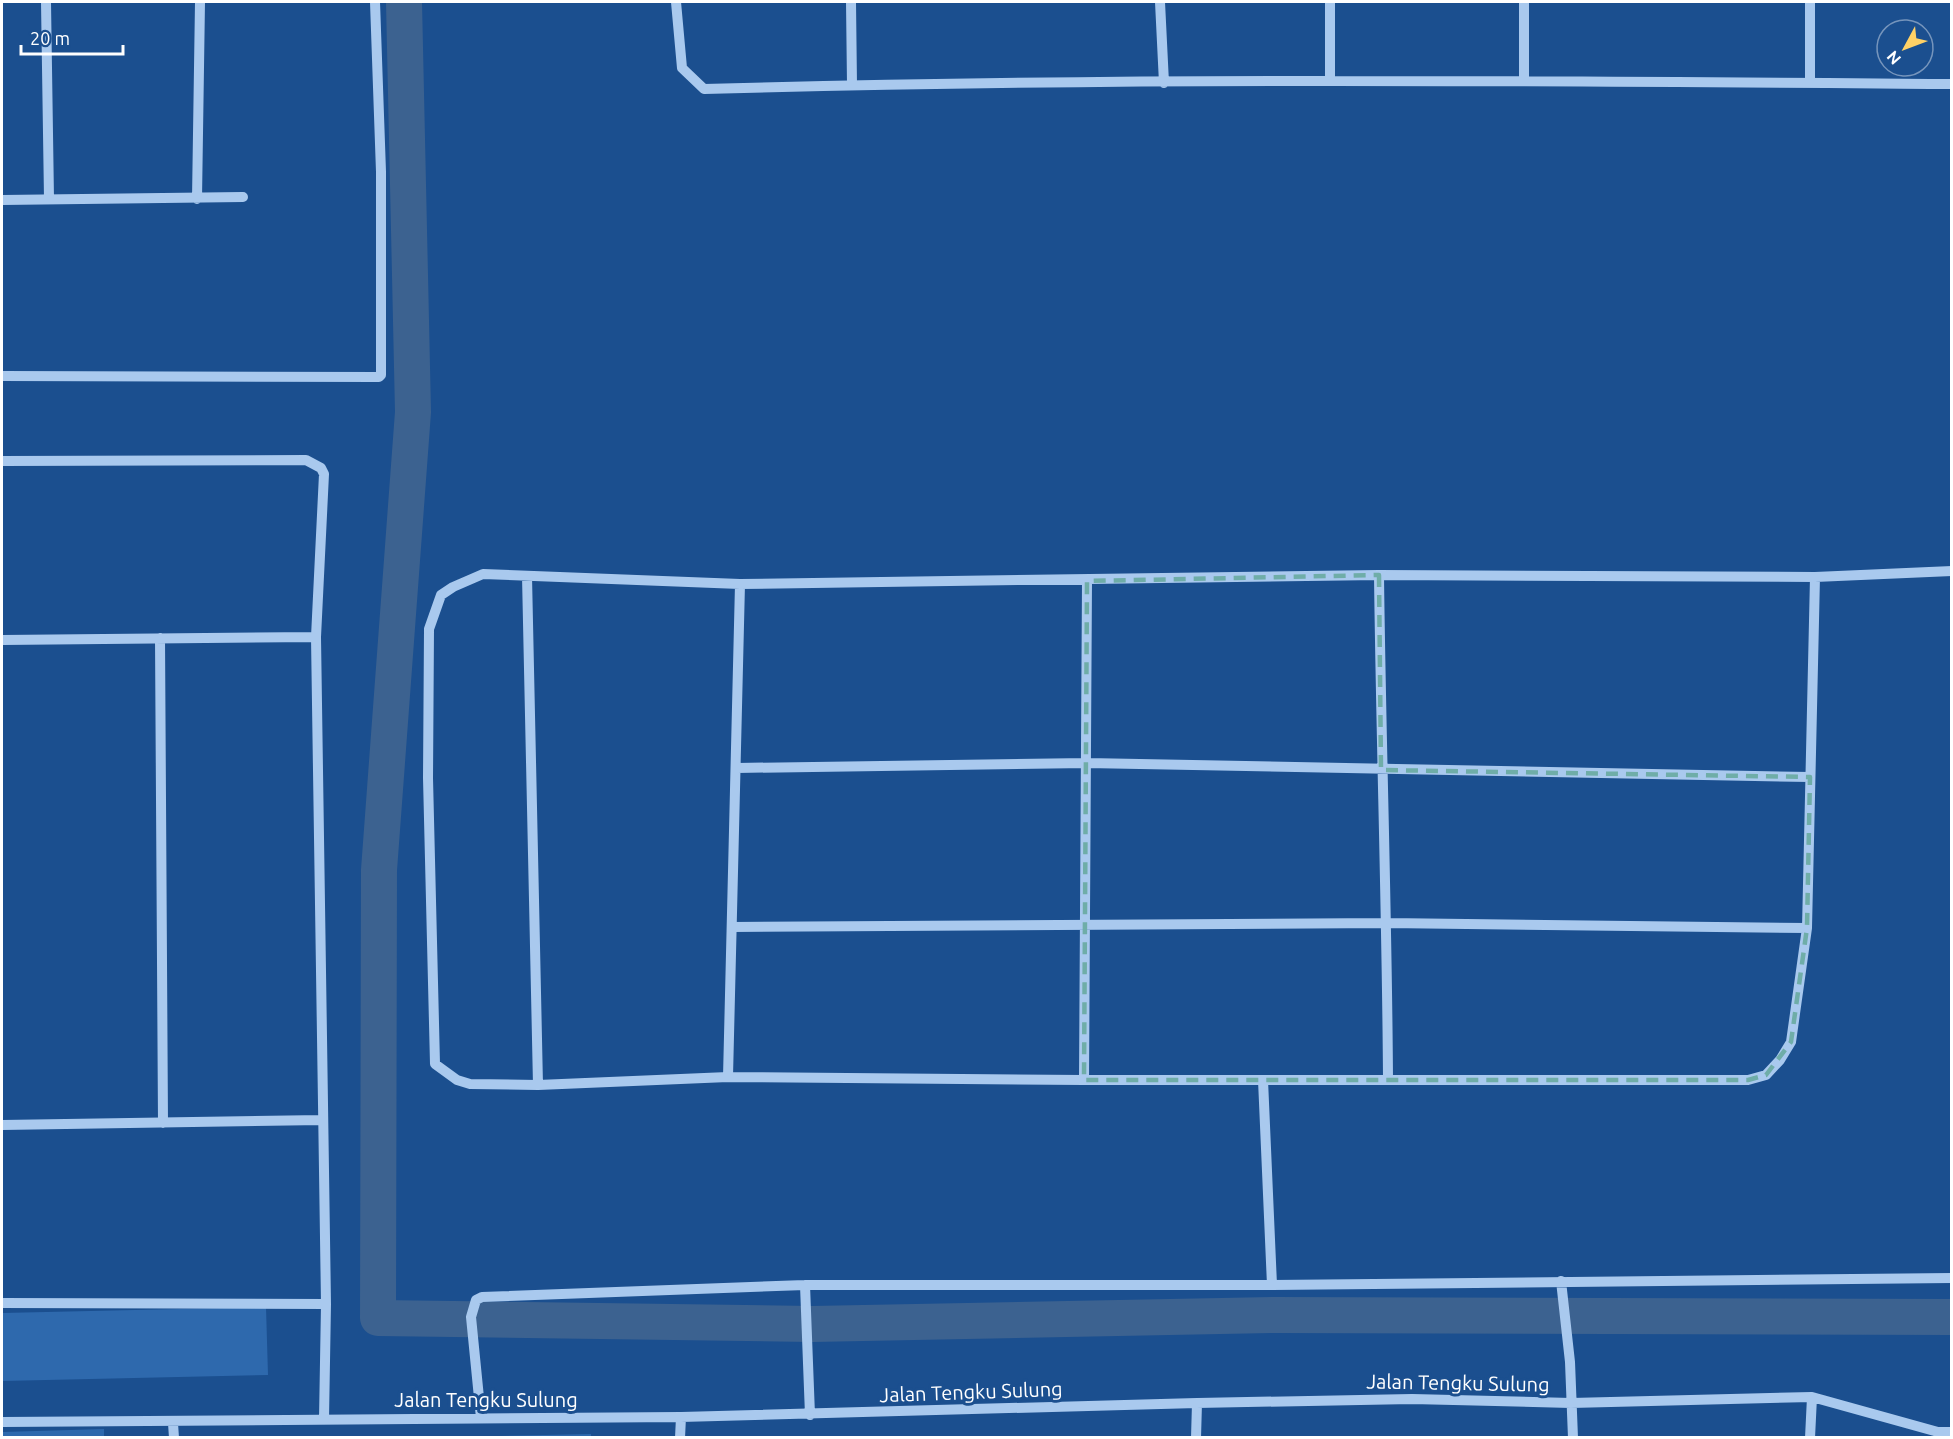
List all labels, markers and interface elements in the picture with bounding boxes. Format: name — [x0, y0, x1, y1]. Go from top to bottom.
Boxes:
scale bar — [21, 18, 123, 56]
north arrow — [1875, 18, 1935, 78]
text: 20 m — [30, 28, 70, 48]
text: N — [1883, 47, 1904, 68]
street label: Jalan Tengku Sulung — [1366, 1369, 1550, 1396]
street label: Jalan Tengku Sulung — [879, 1377, 1063, 1406]
street label: Jalan Tengku Sulung — [394, 1388, 578, 1411]

